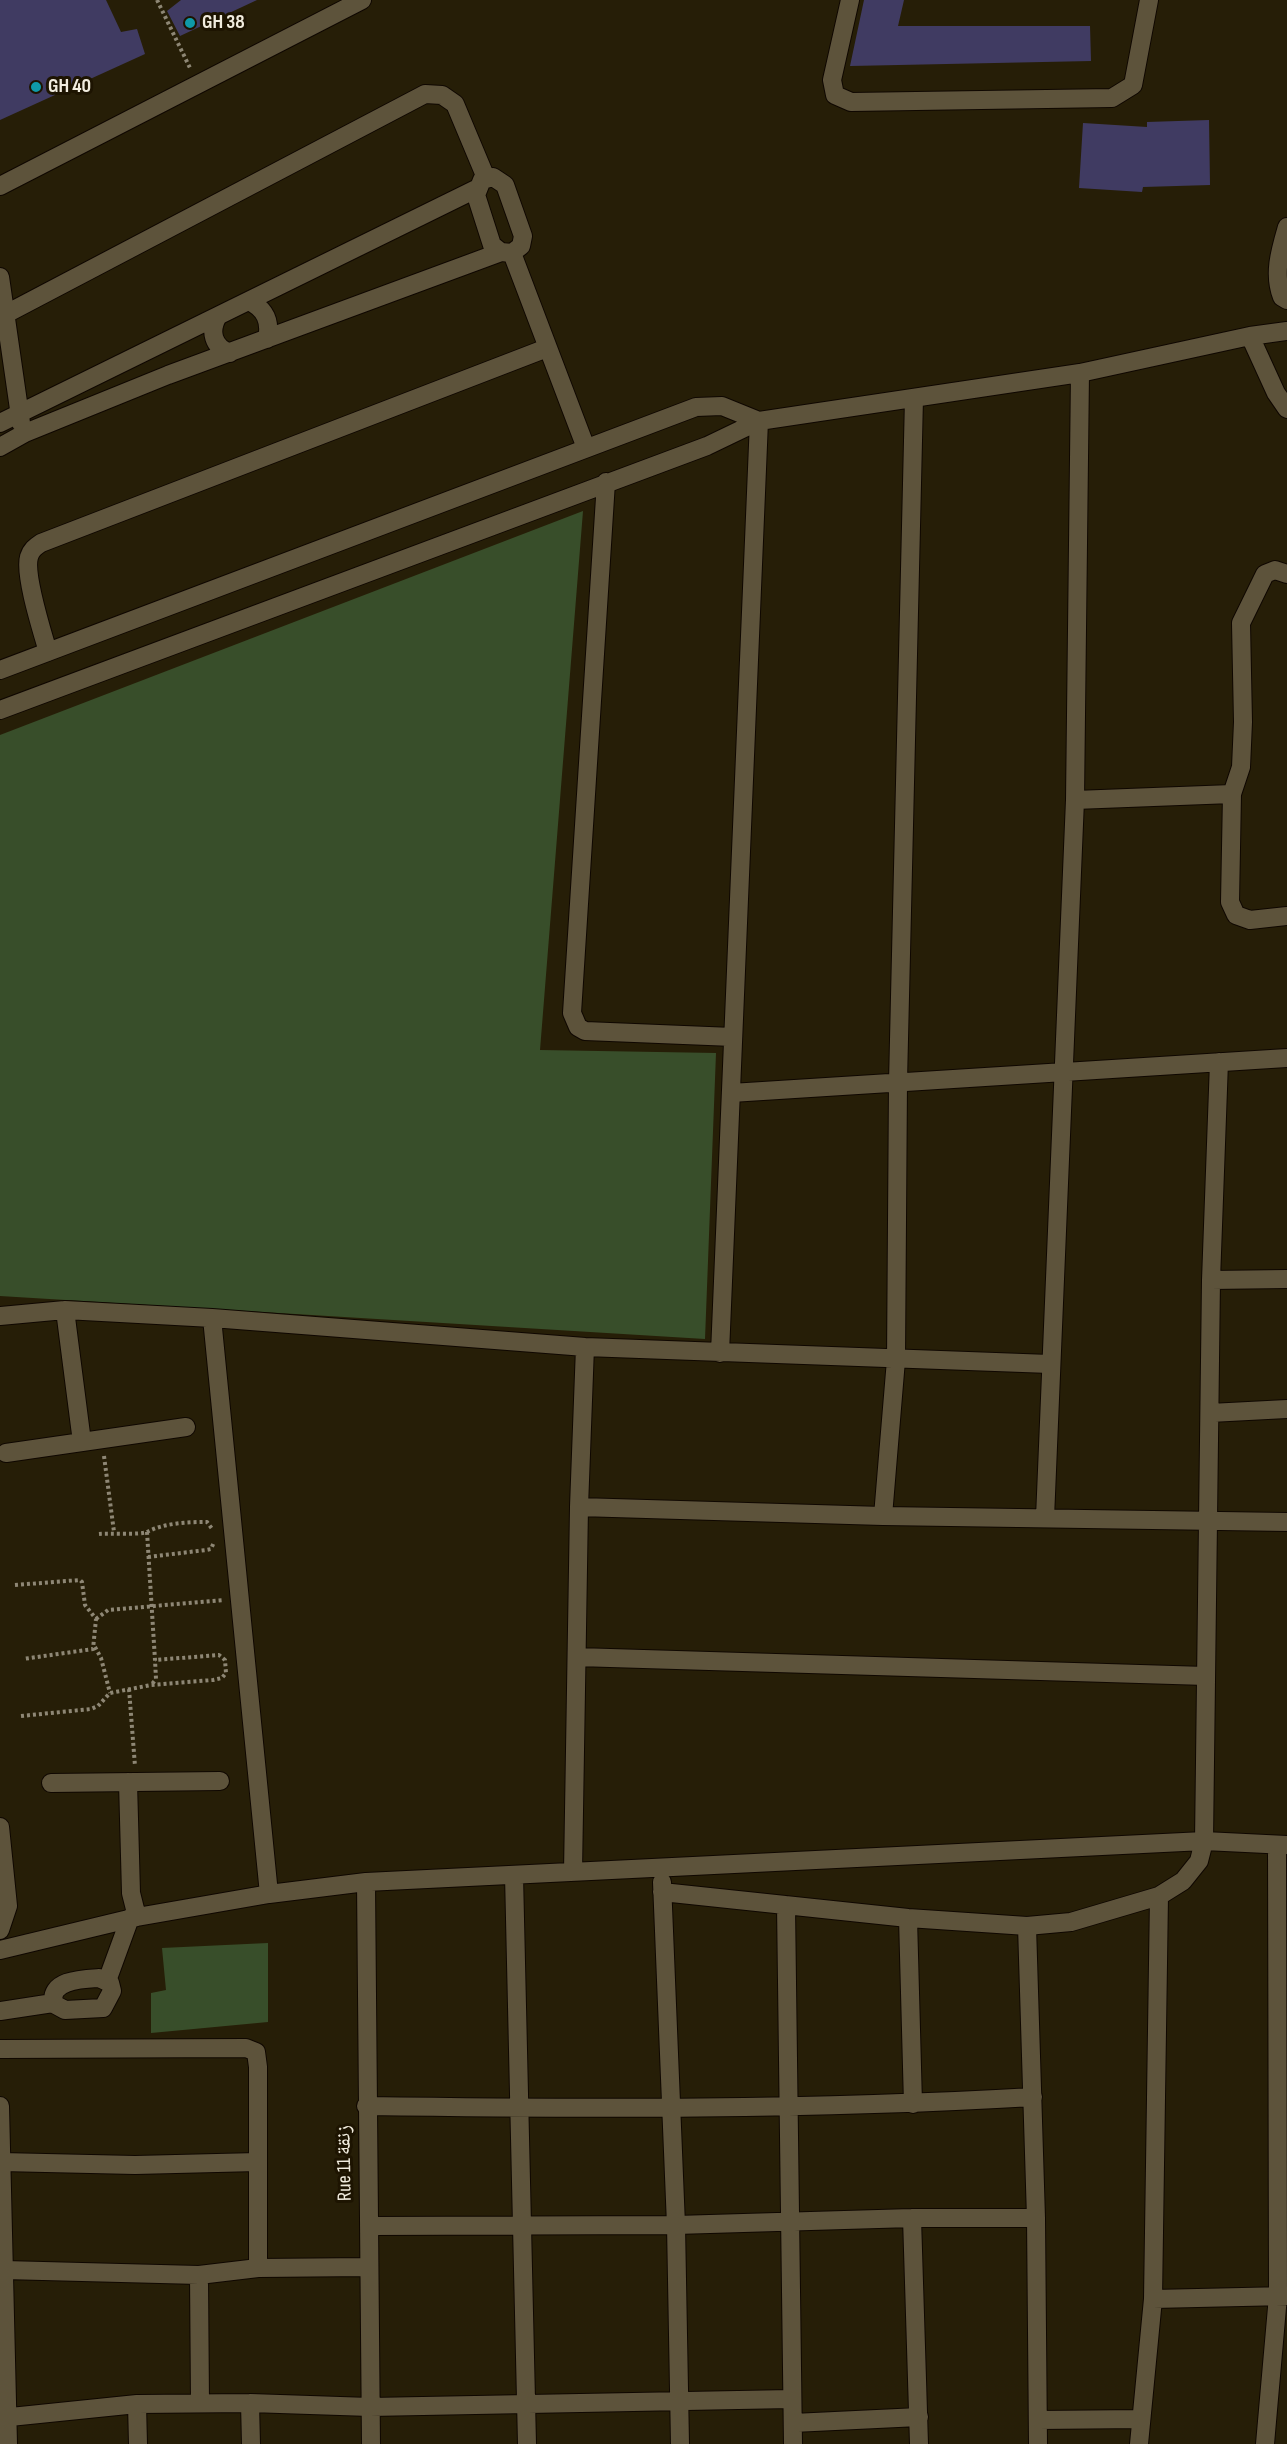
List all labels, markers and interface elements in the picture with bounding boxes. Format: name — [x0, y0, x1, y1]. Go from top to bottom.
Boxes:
place label: GH 38 — [202, 11, 245, 35]
marker: GH 38 — [183, 16, 197, 30]
place label: GH 40 — [48, 75, 91, 99]
marker: GH 40 — [29, 80, 43, 94]
street label: Rue 11 زنقة — [332, 2125, 358, 2201]

